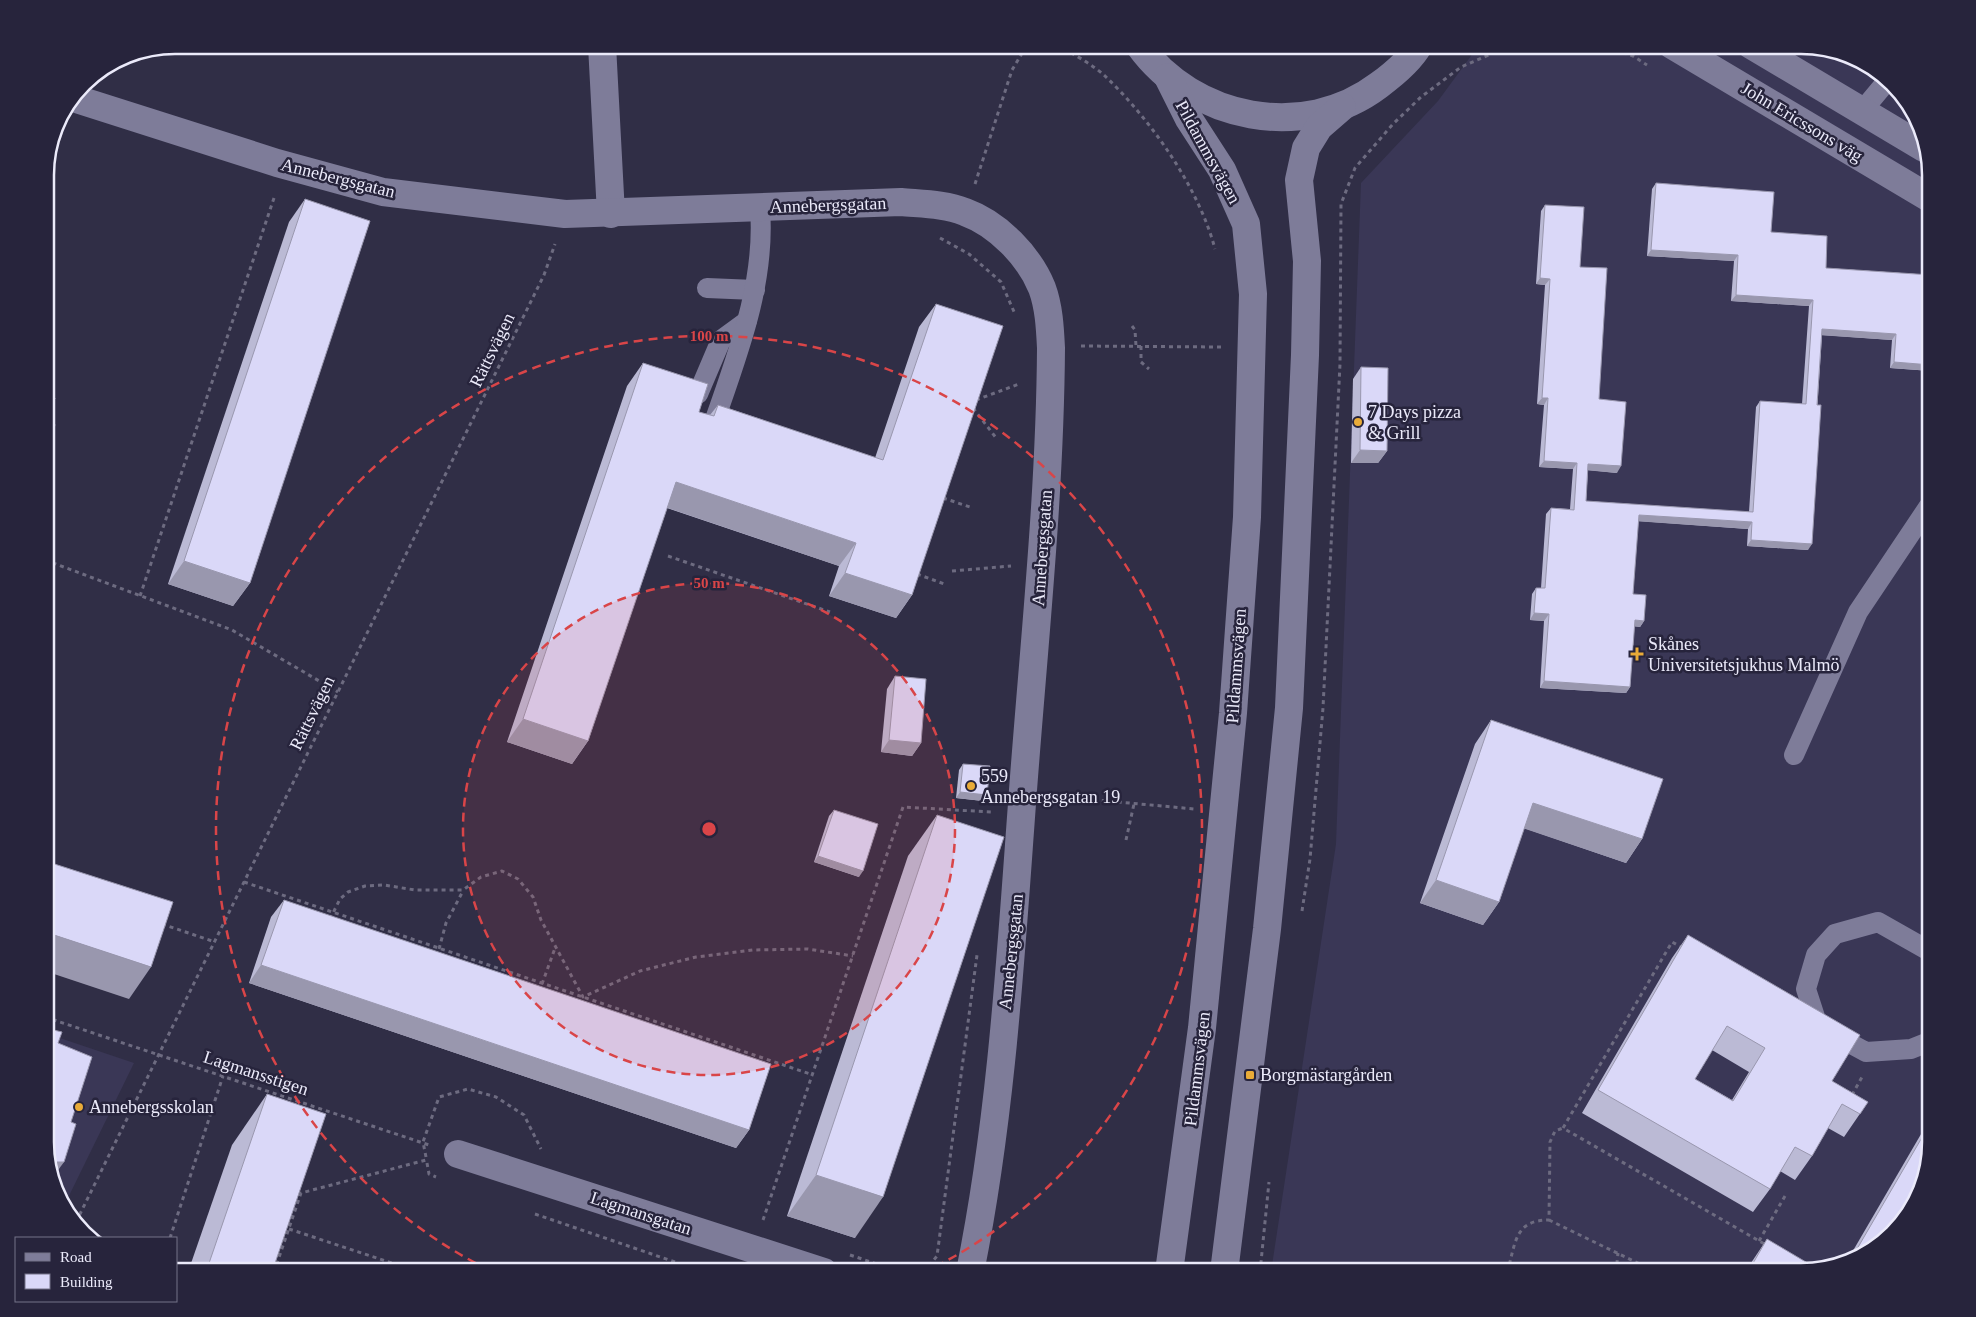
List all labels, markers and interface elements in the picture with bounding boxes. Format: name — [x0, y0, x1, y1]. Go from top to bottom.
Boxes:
street label: John Ericssons väg — [1738, 78, 1866, 166]
street label: Pildammsvägen — [1171, 97, 1245, 207]
street label: Annebergsgatan — [279, 154, 397, 202]
street label: Annebergsgatan — [769, 193, 887, 217]
street label: Rättsvägen — [465, 310, 519, 390]
text: 100 m — [690, 328, 729, 344]
place label: 7 Days pizza & Grill — [1368, 402, 1461, 443]
marker: 7 Days pizza & Grill — [1352, 416, 1364, 428]
street label: Annebergsgatan — [1028, 489, 1056, 607]
text: 50 m — [693, 575, 725, 591]
street label: Pildammsvägen — [1222, 608, 1250, 724]
place label: Skånes Universitetsjukhus Malmö — [1648, 634, 1840, 675]
marker: Skånes Universitetsjukhus Malmö — [1630, 647, 1644, 661]
street label: Rättsvägen — [285, 673, 339, 753]
place label: 559 Annebergsgatan 19 — [981, 766, 1120, 807]
marker: 559 Annebergsgatan 19 — [965, 780, 977, 792]
centre of rings — [700, 820, 718, 838]
street label: Annebergsgatan — [995, 893, 1027, 1011]
street label: Pildammsvägen — [1180, 1011, 1214, 1127]
street label: Lagmansstigen — [201, 1047, 311, 1099]
place label: Borgmästargården — [1260, 1065, 1392, 1085]
marker: Borgmästargården — [1244, 1069, 1256, 1081]
place label: Annebergsskolan — [89, 1097, 214, 1117]
marker: Annebergsskolan — [73, 1101, 85, 1113]
street label: Lagmansgatan — [588, 1187, 694, 1239]
legend — [15, 1237, 178, 1302]
text: Road — [60, 1249, 92, 1265]
text: Building — [60, 1274, 113, 1290]

